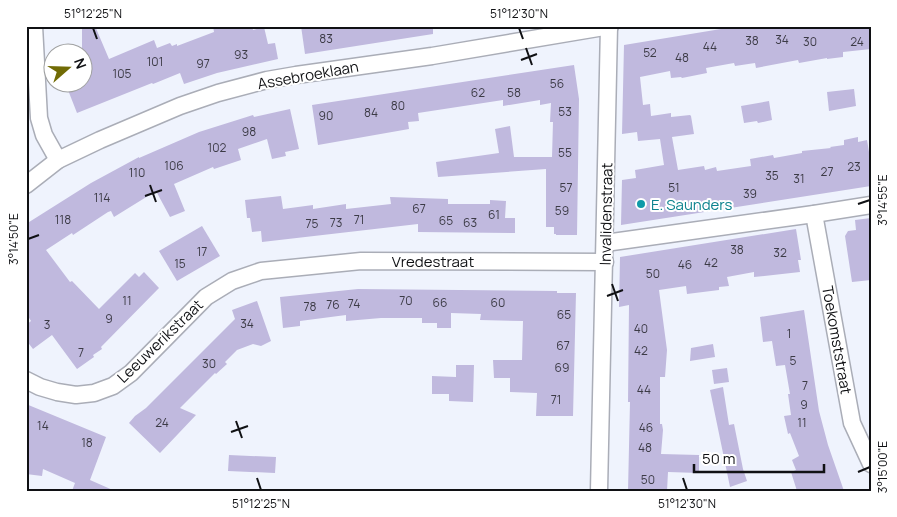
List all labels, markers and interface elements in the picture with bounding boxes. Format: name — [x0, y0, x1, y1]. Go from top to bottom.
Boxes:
text: 51°12'25"N — [64, 5, 122, 22]
text: 51°12'30"N — [490, 5, 548, 22]
house number: 83 — [319, 30, 333, 47]
house number: 34 — [775, 31, 789, 48]
house number: 38 — [745, 32, 759, 49]
house number: 30 — [803, 33, 817, 50]
house number: 24 — [850, 33, 864, 50]
house number: 44 — [703, 38, 717, 55]
north arrow — [42, 42, 92, 92]
house number: 52 — [643, 44, 657, 61]
house number: 93 — [234, 46, 248, 63]
house number: 48 — [675, 49, 689, 66]
house number: 101 — [147, 53, 163, 70]
text: N — [70, 55, 91, 71]
house number: 97 — [196, 55, 210, 72]
street label: Assebroeklaan — [256, 56, 360, 94]
house number: 105 — [113, 65, 132, 82]
house number: 56 — [550, 75, 564, 92]
house number: 62 — [471, 84, 485, 101]
house number: 58 — [507, 84, 521, 101]
house number: 80 — [391, 97, 405, 114]
house number: 53 — [558, 103, 572, 120]
house number: 84 — [364, 104, 378, 121]
house number: 90 — [319, 107, 333, 124]
house number: 98 — [242, 123, 256, 140]
house number: 102 — [208, 139, 227, 156]
house number: 55 — [558, 144, 572, 161]
house number: 106 — [164, 157, 184, 174]
house number: 23 — [847, 158, 861, 175]
street label: Invalidenstraat — [595, 162, 617, 266]
house number: 27 — [821, 163, 833, 180]
house number: 110 — [129, 164, 145, 181]
house number: 35 — [765, 167, 779, 184]
house number: 31 — [793, 170, 805, 187]
text: 3°14'55"E — [874, 174, 891, 226]
house number: 57 — [560, 179, 572, 196]
house number: 51 — [668, 179, 680, 196]
house number: 39 — [743, 185, 757, 202]
house number: 114 — [94, 189, 110, 206]
place label: E. Saunders — [651, 194, 732, 215]
marker: E. Saunders — [635, 198, 647, 210]
house number: 67 — [412, 200, 426, 217]
house number: 59 — [555, 202, 569, 219]
house number: 61 — [488, 206, 500, 223]
house number: 118 — [55, 211, 71, 228]
house number: 71 — [354, 211, 364, 228]
house number: 65 — [439, 212, 453, 229]
text: 3°14'50"E — [5, 213, 22, 265]
house number: 73 — [330, 214, 342, 231]
house number: 63 — [463, 214, 477, 231]
house number: 75 — [306, 215, 319, 232]
house number: 38 — [730, 241, 744, 258]
house number: 17 — [197, 243, 207, 260]
house number: 32 — [773, 244, 787, 261]
street label: Vredestraat — [392, 251, 474, 272]
house number: 42 — [704, 254, 718, 271]
house number: 15 — [174, 255, 186, 272]
house number: 46 — [678, 256, 692, 273]
house number: 50 — [646, 265, 660, 282]
street label: Toekomststraat — [817, 284, 857, 396]
house number: 11 — [122, 292, 132, 309]
house number: 70 — [399, 292, 413, 309]
house number: 66 — [433, 294, 447, 311]
house number: 60 — [491, 294, 505, 311]
street label: Leeuwerikstraat — [112, 295, 208, 387]
house number: 74 — [348, 295, 360, 312]
house number: 76 — [326, 296, 340, 313]
house number: 78 — [304, 298, 317, 315]
house number: 65 — [557, 306, 571, 323]
house number: 9 — [105, 310, 113, 327]
house number: 34 — [240, 315, 254, 332]
house number: 3 — [44, 316, 50, 333]
house number: 40 — [634, 320, 648, 337]
house number: 1 — [787, 325, 791, 342]
house number: 67 — [556, 337, 570, 354]
house number: 42 — [634, 342, 648, 359]
house number: 7 — [78, 344, 84, 361]
house number: 5 — [790, 352, 797, 369]
house number: 30 — [202, 355, 216, 372]
house number: 69 — [555, 359, 569, 376]
house number: 7 — [802, 377, 808, 394]
house number: 44 — [637, 381, 651, 398]
house number: 71 — [551, 391, 561, 408]
house number: 9 — [800, 396, 808, 413]
house number: 24 — [155, 414, 169, 431]
house number: 11 — [797, 414, 807, 431]
house number: 14 — [37, 417, 49, 434]
house number: 46 — [639, 419, 653, 436]
house number: 18 — [81, 434, 93, 451]
house number: 48 — [638, 439, 652, 456]
text: 3°15'00"E — [874, 441, 891, 493]
scale bar — [694, 442, 824, 474]
text: 50 m — [702, 448, 736, 469]
house number: 50 — [641, 471, 655, 488]
text: 51°12'25"N — [232, 495, 290, 512]
text: 51°12'30"N — [658, 495, 716, 512]

